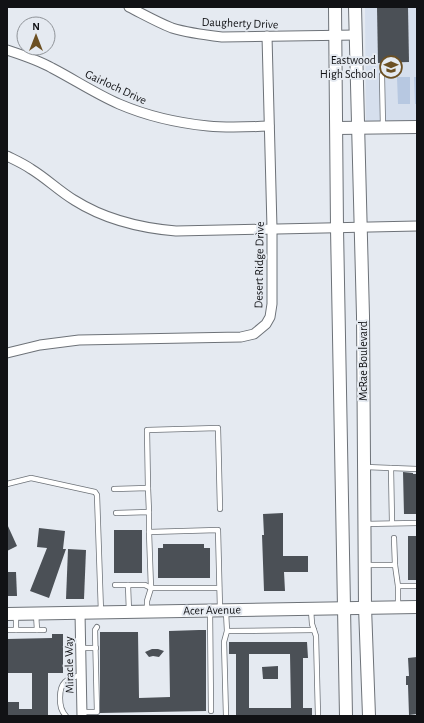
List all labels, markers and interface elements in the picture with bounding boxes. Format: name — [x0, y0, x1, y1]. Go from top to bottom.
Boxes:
north arrow — [16, 16, 56, 56]
street label: Daugherty Drive — [201, 16, 279, 31]
text: N — [32, 21, 40, 32]
place label: Eastwood High School — [320, 54, 376, 80]
school or university icon: Eastwood High School — [378, 54, 404, 80]
street label: Gairloch Drive — [84, 68, 148, 106]
street label: Desert Ridge Drive — [252, 221, 266, 309]
street label: McRae Boulevard — [357, 321, 369, 401]
street label: Acer Avenue — [183, 603, 241, 617]
street label: Miracle Way — [63, 636, 76, 694]

